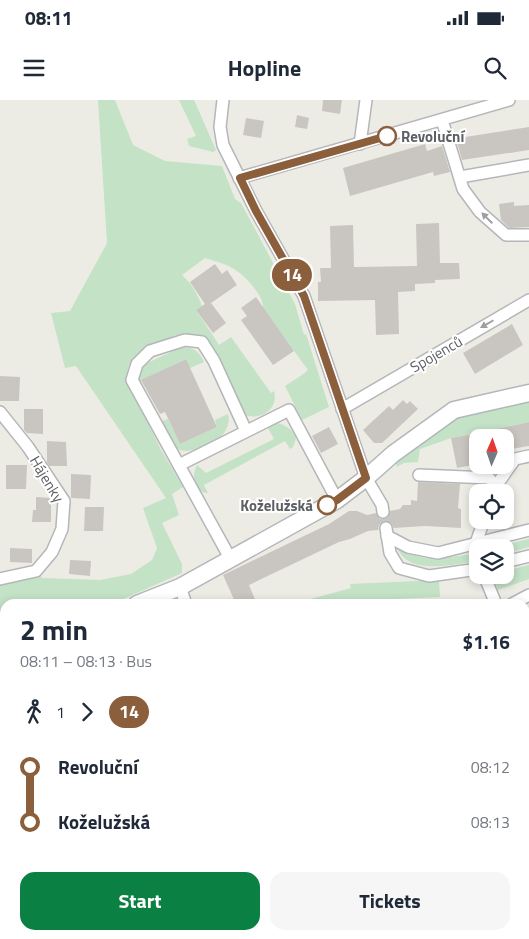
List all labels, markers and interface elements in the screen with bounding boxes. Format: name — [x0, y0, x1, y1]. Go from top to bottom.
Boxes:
text: 08:11 — [25, 3, 72, 32]
text: Hopline — [228, 51, 301, 85]
icon: menu — [20, 54, 48, 82]
icon: search — [481, 54, 509, 82]
place label: Revoluční — [401, 125, 465, 148]
marker: Revoluční — [377, 126, 397, 146]
one-way arrow — [481, 212, 493, 224]
line badge: 14 — [270, 259, 314, 291]
text: 14 — [282, 261, 302, 288]
one-way arrow — [480, 320, 493, 329]
street label: Spojenců — [405, 330, 467, 378]
north arrow — [469, 429, 514, 474]
map controls — [469, 429, 514, 584]
street label: Hájenky — [24, 451, 70, 507]
button: locate — [469, 484, 514, 529]
place label: Koželužská — [240, 494, 313, 517]
marker: Koželužská — [317, 495, 337, 515]
button: layers — [469, 539, 514, 584]
text: 2 min — [20, 608, 88, 651]
text: $1.16 — [463, 627, 510, 656]
text: 08:11 – 08:13 · Bus — [20, 649, 152, 673]
icon: walk — [20, 698, 48, 726]
icon: forward — [73, 698, 101, 726]
text: 14 — [119, 698, 139, 725]
text: 1 — [56, 700, 65, 724]
text: Revoluční — [58, 752, 138, 781]
text: 08:12 — [471, 755, 510, 779]
text: Koželužská — [58, 807, 150, 836]
text: 08:13 — [471, 810, 510, 834]
button: Start — [20, 872, 260, 930]
button: Tickets — [270, 872, 510, 930]

